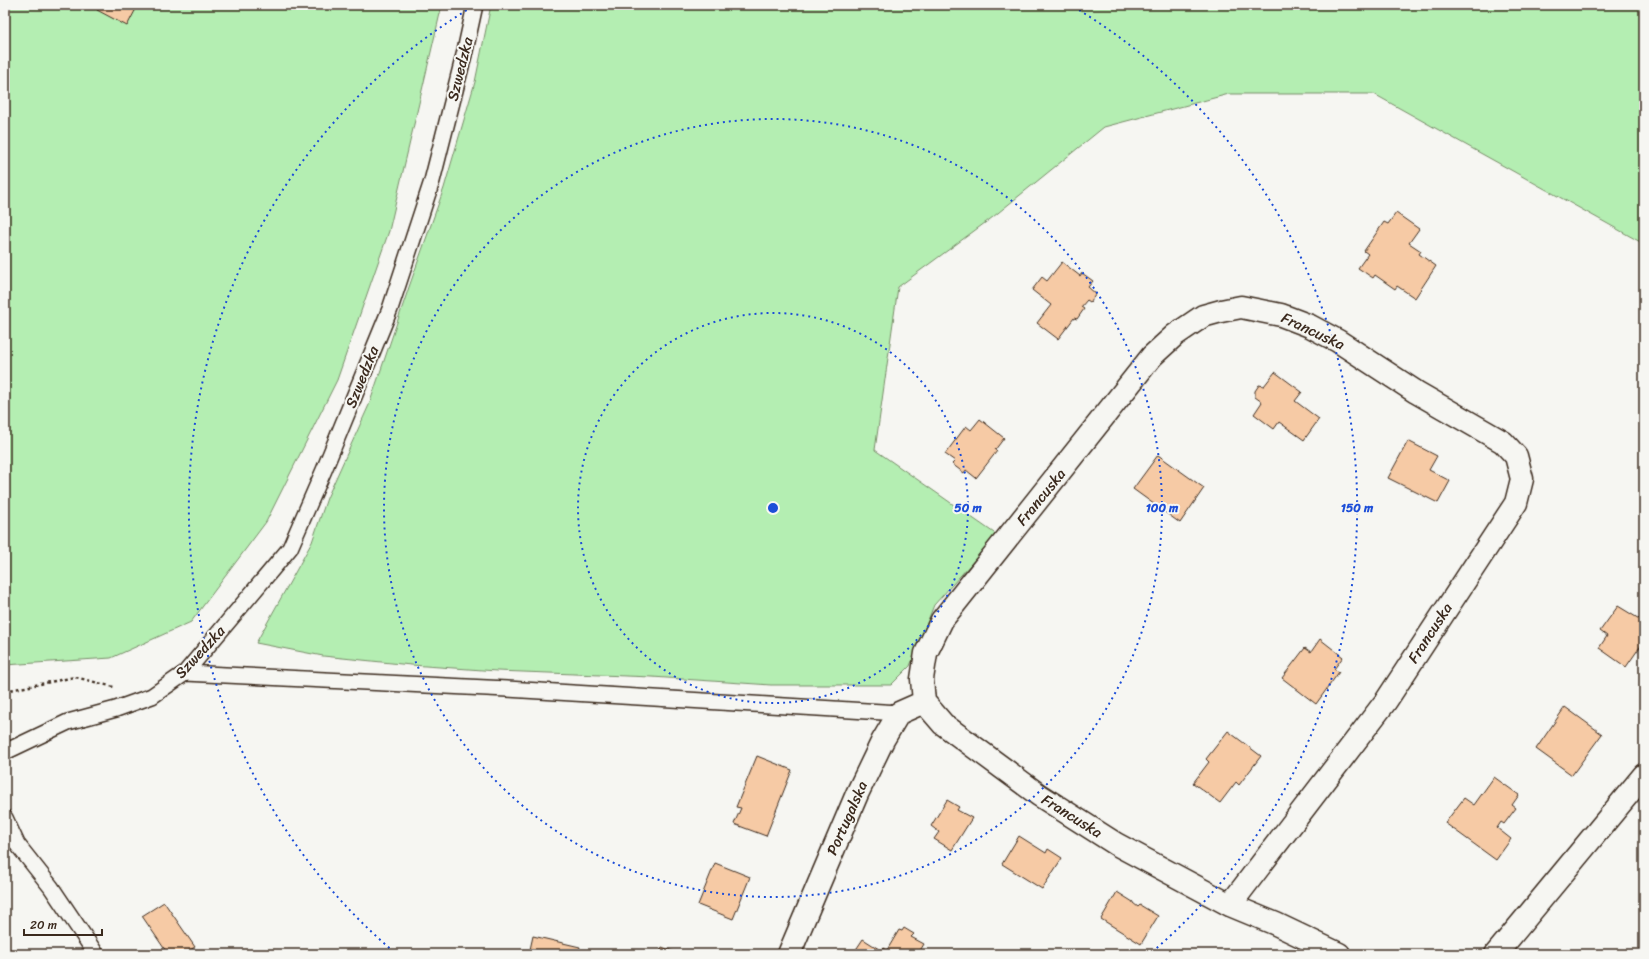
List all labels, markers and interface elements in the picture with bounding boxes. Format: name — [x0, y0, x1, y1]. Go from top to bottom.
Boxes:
street label: Szwedzka — [440, 34, 481, 104]
street label: Francuska — [1277, 305, 1350, 357]
street label: Szwedzka — [338, 341, 386, 412]
street label: Francuska — [1010, 462, 1073, 532]
text: 50 m — [954, 497, 982, 519]
text: 100 m — [1146, 497, 1179, 519]
text: 150 m — [1341, 497, 1374, 519]
centre of rings — [766, 501, 780, 515]
street label: Francuska — [1401, 597, 1460, 669]
street label: Szwedzka — [168, 619, 232, 685]
street label: Portugalska — [819, 776, 875, 859]
street label: Francuska — [1036, 787, 1108, 845]
scale bar — [24, 911, 102, 937]
text: 20 m — [30, 914, 57, 936]

